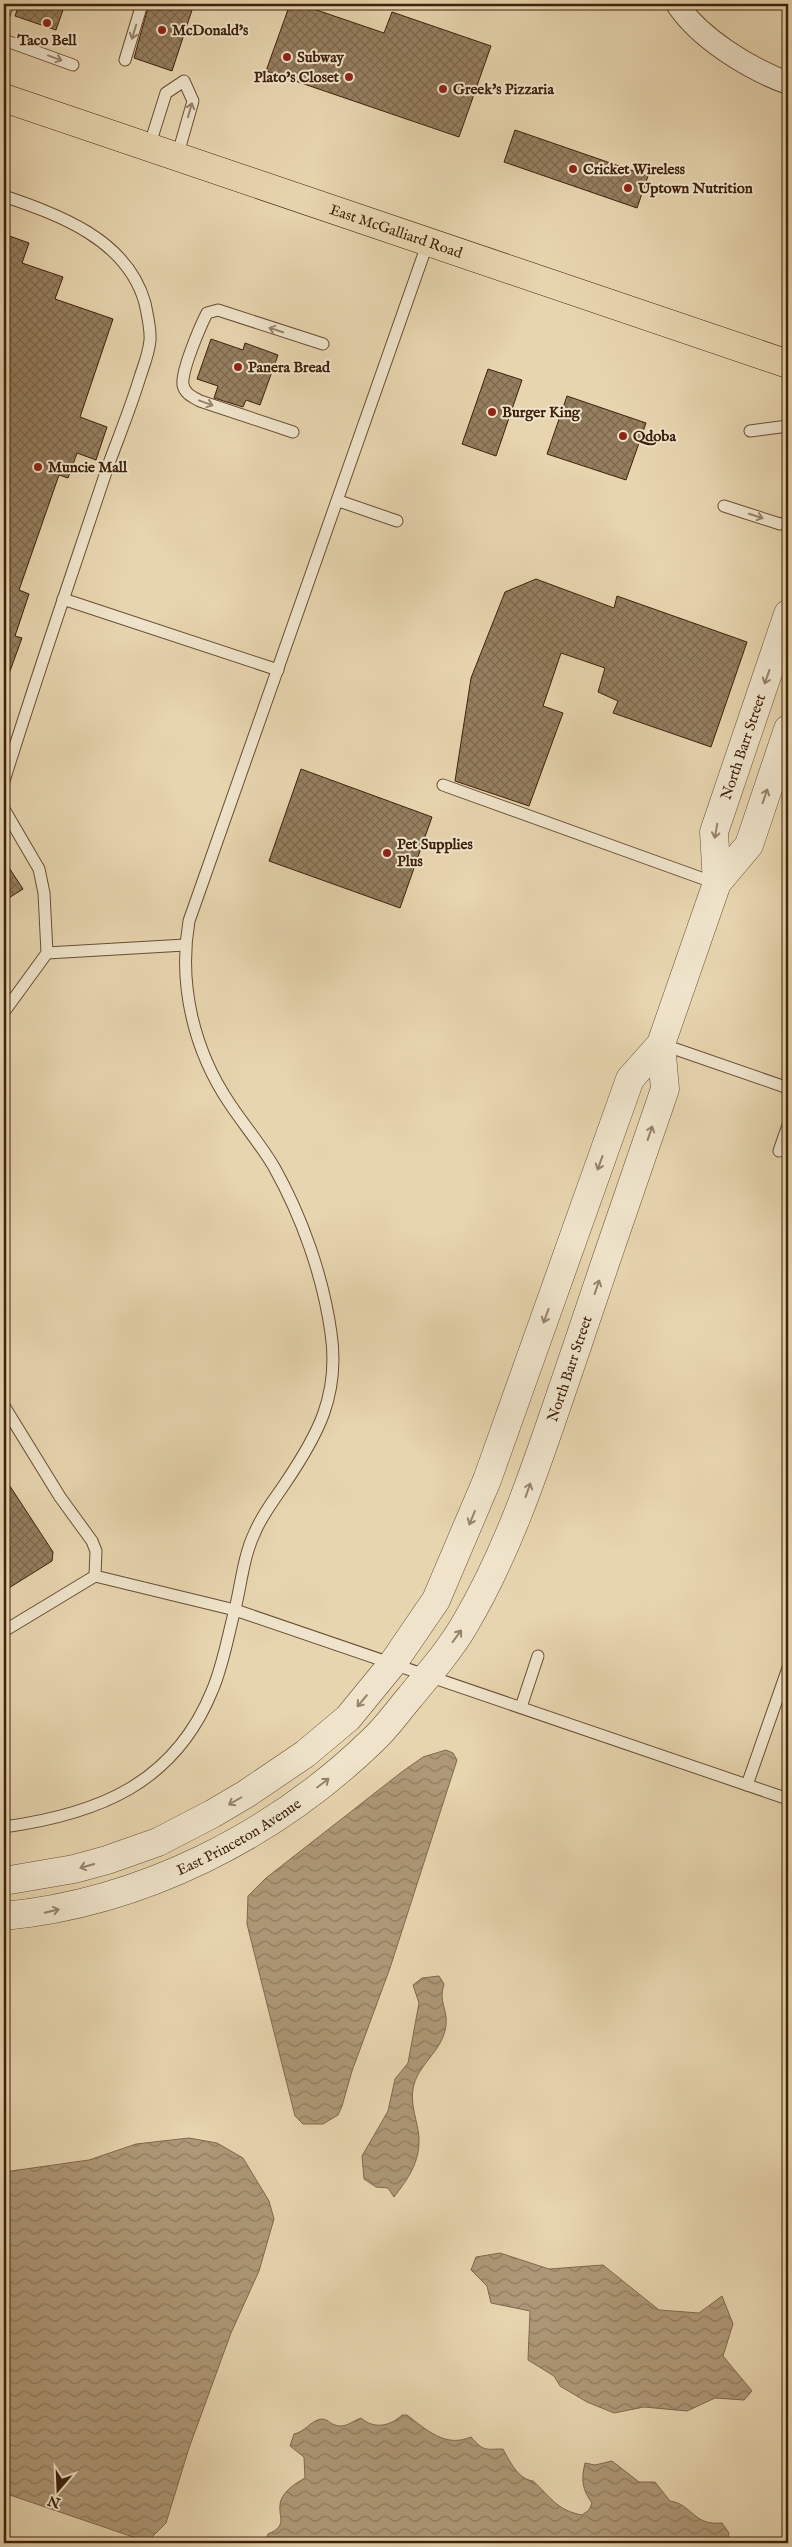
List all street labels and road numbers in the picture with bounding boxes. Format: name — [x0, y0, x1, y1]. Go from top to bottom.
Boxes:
street label: East McGalliard Road — [327, 200, 466, 263]
street label: North Barr Street — [716, 691, 770, 802]
street label: North Barr Street — [543, 1313, 596, 1424]
street label: East Princeton Avenue — [173, 1794, 305, 1879]

